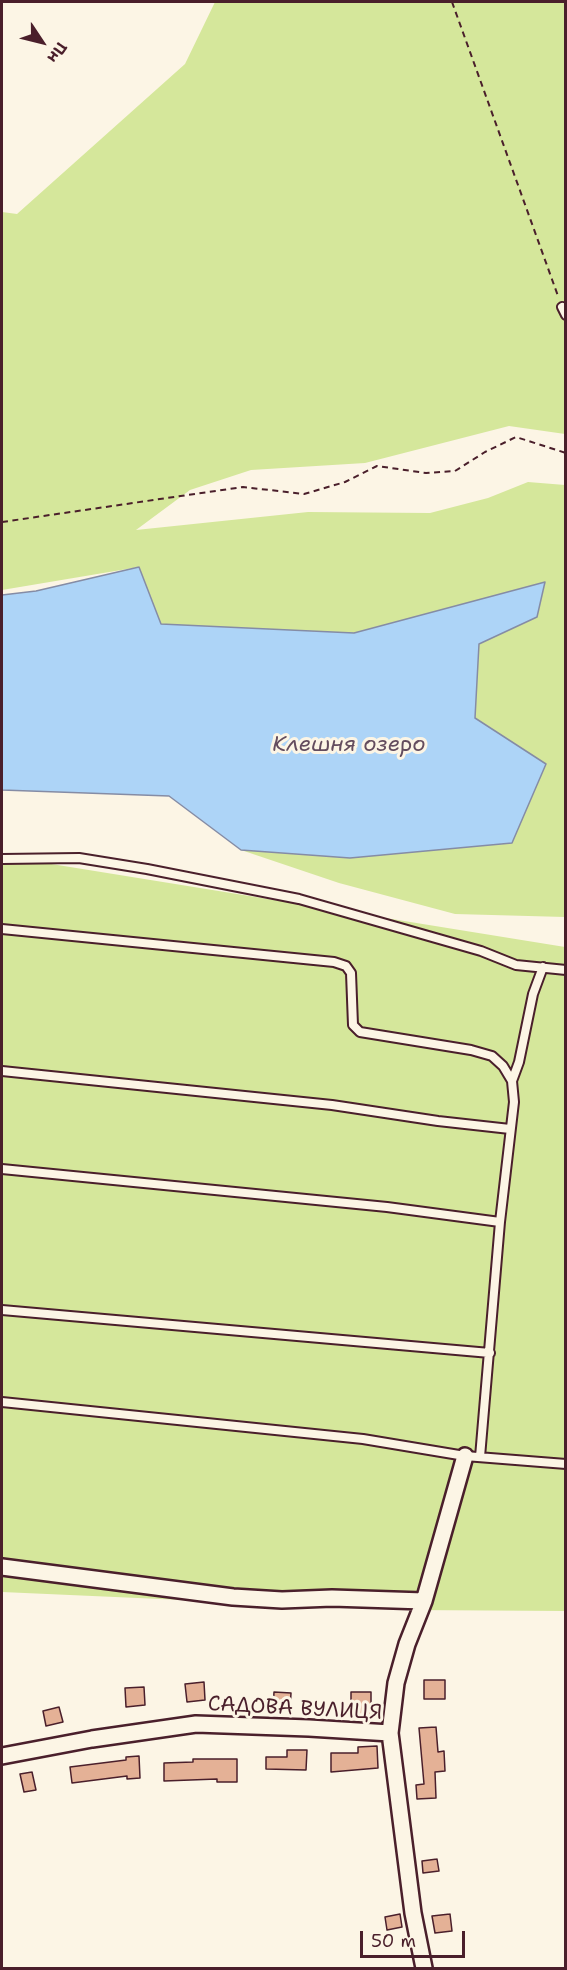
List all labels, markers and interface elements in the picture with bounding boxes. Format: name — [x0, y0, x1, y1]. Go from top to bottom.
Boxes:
north arrow — [12, 12, 72, 72]
text: Пн — [42, 38, 72, 67]
water label: Клешня озеро — [272, 732, 426, 758]
street label: САДОВА ВУЛИЦЯ — [207, 1692, 383, 1726]
scale bar — [363, 1919, 468, 1957]
text: 50 m — [371, 1929, 416, 1953]

